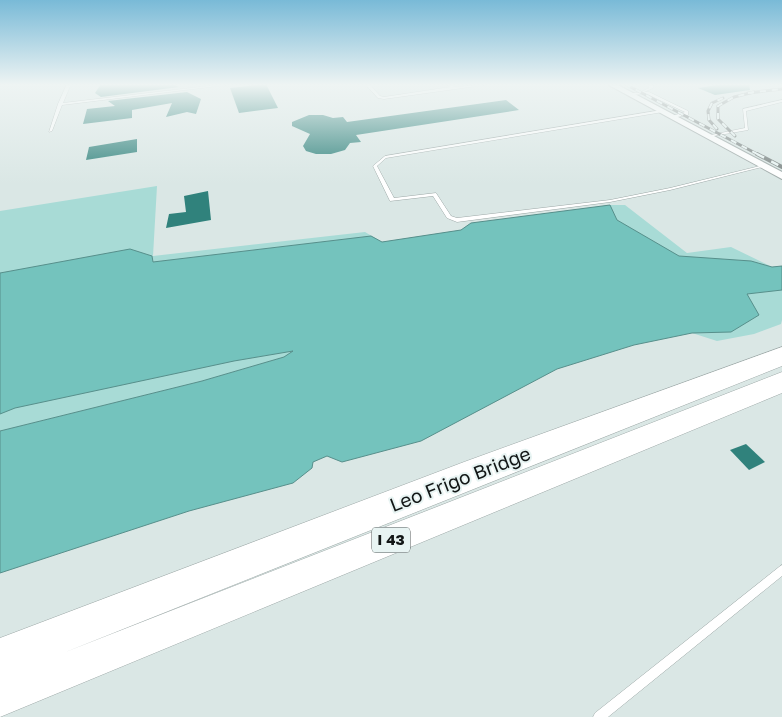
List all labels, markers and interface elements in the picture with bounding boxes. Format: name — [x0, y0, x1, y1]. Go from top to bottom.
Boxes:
street label: Leo Frigo Bridge — [386, 441, 534, 516]
road number: I 43 — [372, 528, 410, 552]

